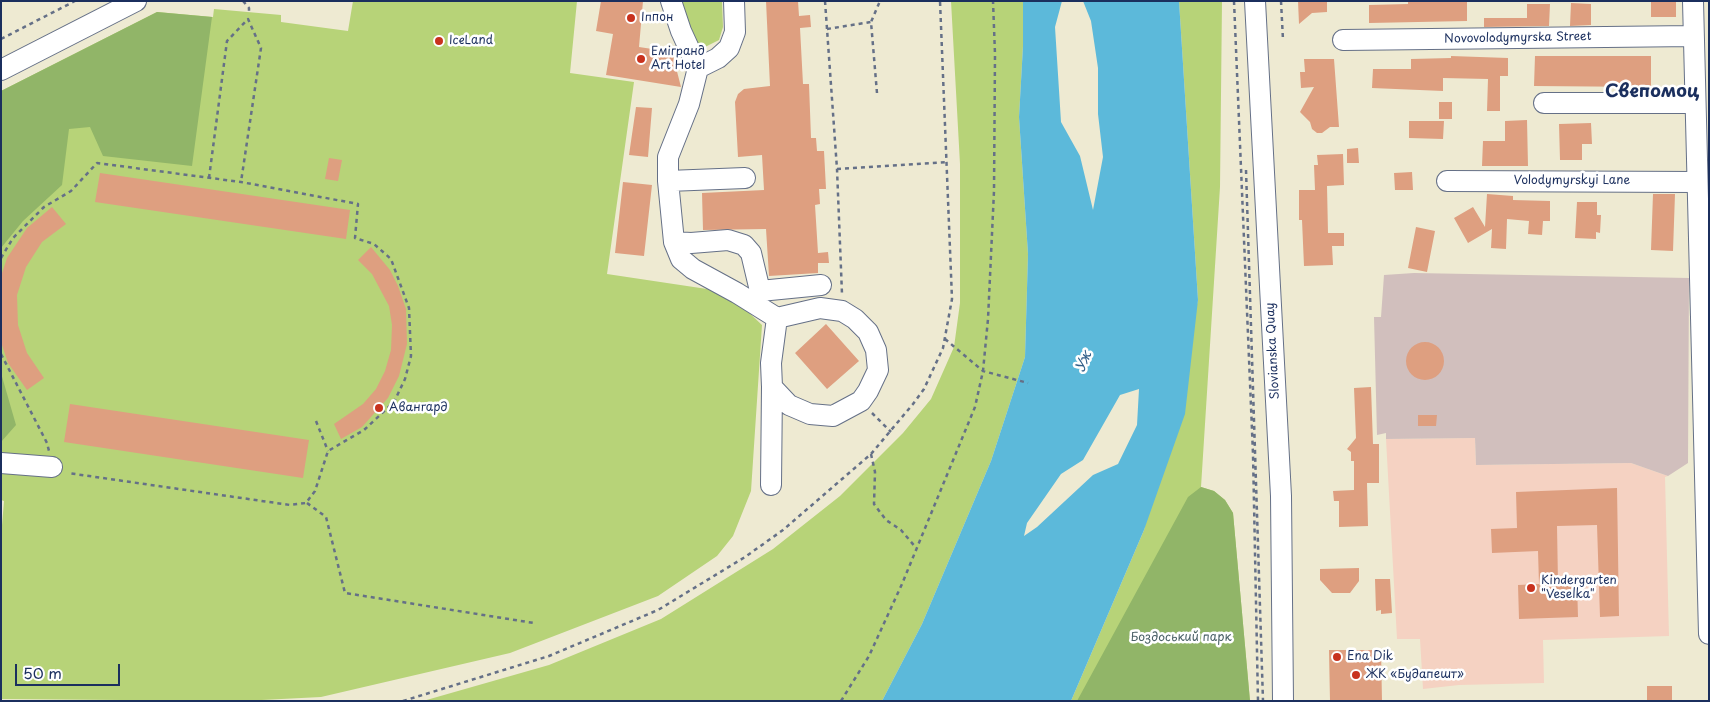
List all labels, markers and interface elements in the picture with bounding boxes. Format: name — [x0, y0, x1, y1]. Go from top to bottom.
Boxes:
place label: Іппон — [641, 11, 673, 25]
marker: Іппон — [625, 12, 637, 24]
street label: Novovolodymyrska Street — [1444, 30, 1592, 46]
place label: IceLand — [449, 34, 493, 48]
marker: IceLand — [433, 35, 445, 47]
place label: Емігранд Art Hotel — [651, 45, 705, 73]
marker: Емігранд Art Hotel — [635, 53, 647, 65]
district label: Свепомоц — [1605, 81, 1699, 103]
street label: Volodymyrskyi Lane — [1514, 174, 1630, 188]
street label: Slovianska Quay — [1263, 302, 1283, 400]
water label: Уж — [1072, 349, 1096, 375]
place label: Авангард — [389, 401, 448, 415]
marker: Авангард — [373, 402, 385, 414]
place label: Kindergarten "Veselka" — [1541, 574, 1617, 602]
marker: Kindergarten "Veselka" — [1525, 582, 1537, 594]
park label: Боздоський парк — [1130, 631, 1232, 645]
place label: Ena Dik — [1347, 650, 1393, 664]
marker: Ena Dik — [1331, 651, 1343, 663]
scale bar — [18, 654, 122, 686]
text: 50 m — [23, 661, 62, 684]
place label: ЖК «Будапешт» — [1366, 668, 1464, 682]
marker: ЖК «Будапешт» — [1350, 669, 1362, 681]

